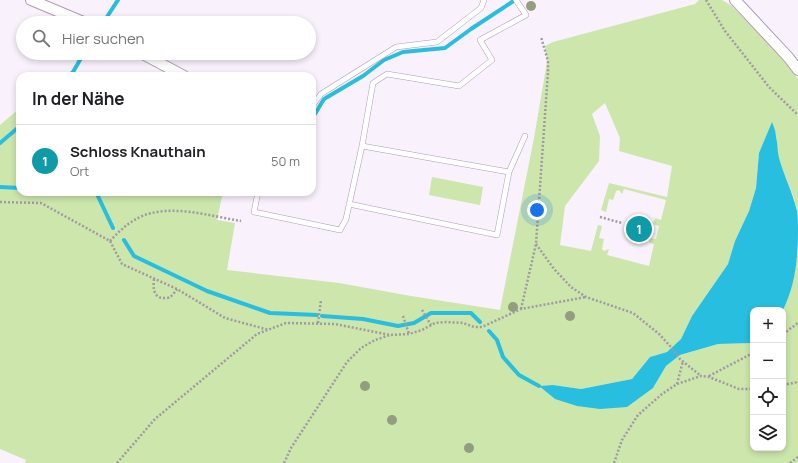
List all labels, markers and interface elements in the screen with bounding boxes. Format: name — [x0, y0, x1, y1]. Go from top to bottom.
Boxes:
search box — [16, 16, 316, 60]
icon: search — [30, 27, 52, 49]
text: Hier suchen — [62, 28, 144, 49]
text: In der Nähe — [32, 87, 125, 110]
text: Schloss Knauthain — [70, 141, 206, 162]
text: 1 — [42, 152, 48, 170]
text: 50 m — [271, 152, 300, 170]
text: Ort — [70, 162, 89, 180]
your location — [527, 200, 547, 220]
pin: 1 — [626, 214, 652, 244]
map controls — [750, 307, 786, 451]
button: + — [750, 307, 786, 343]
button: − — [750, 343, 786, 379]
button: locate — [750, 379, 786, 415]
button: layers — [750, 415, 786, 451]

